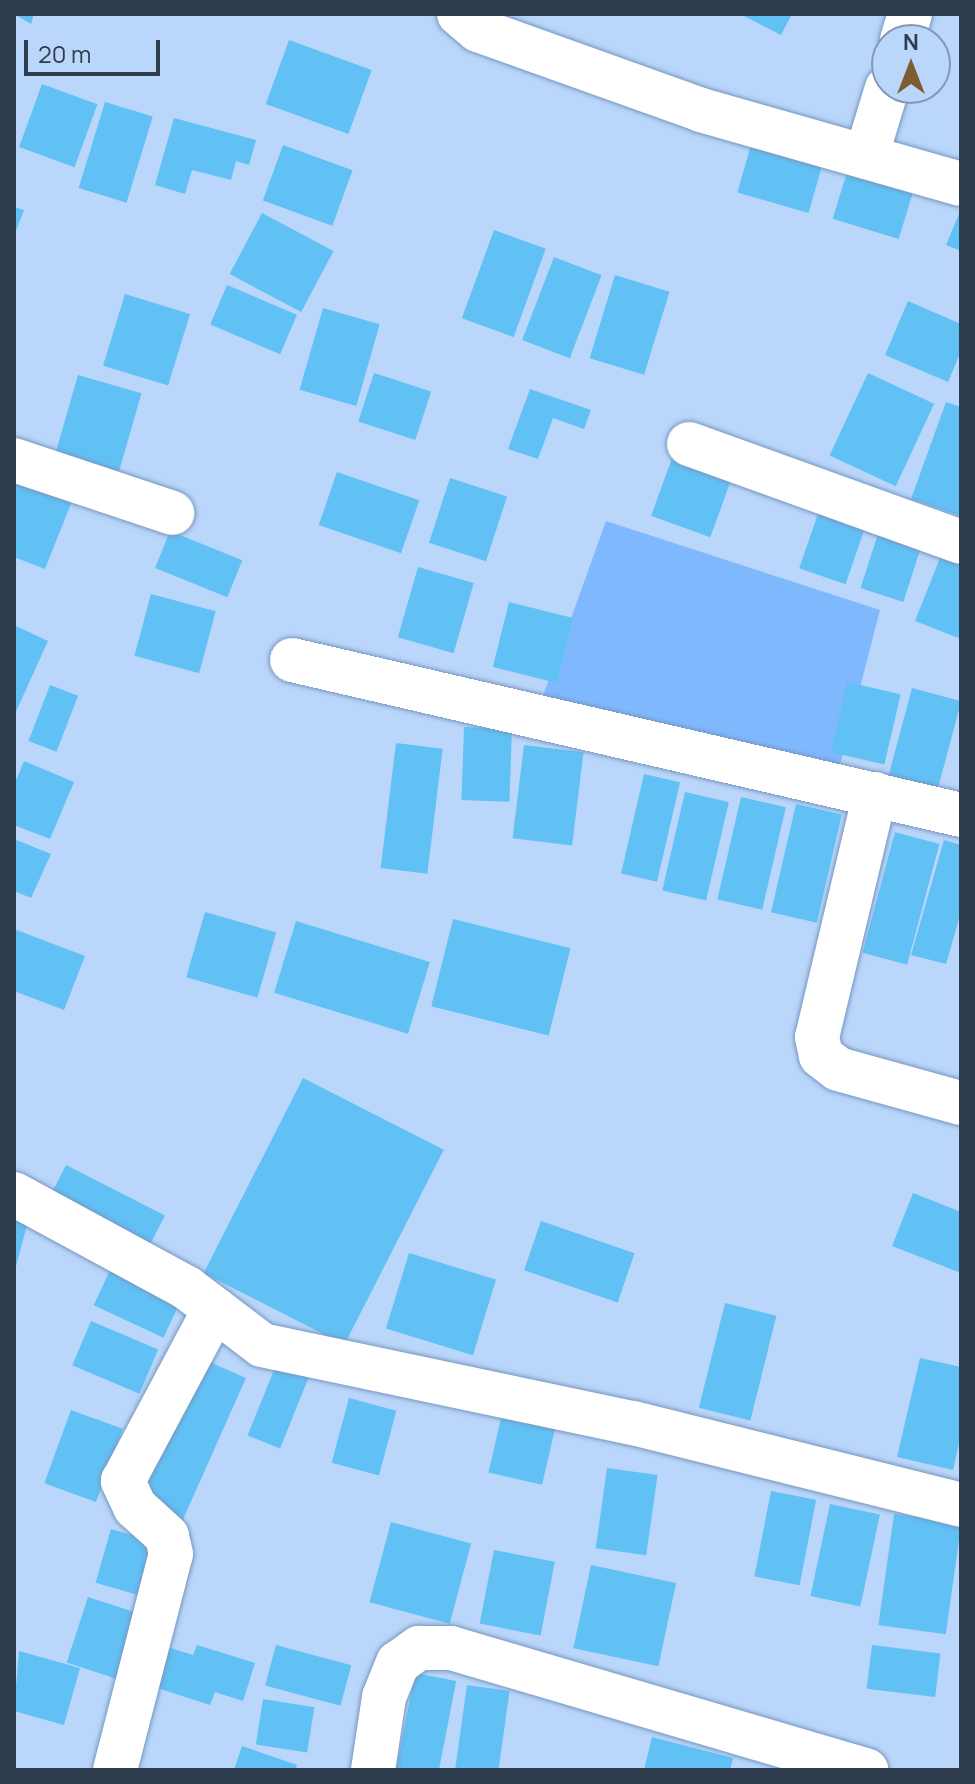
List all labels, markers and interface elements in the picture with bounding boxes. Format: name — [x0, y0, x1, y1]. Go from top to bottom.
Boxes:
scale bar — [28, 24, 164, 74]
north arrow — [871, 24, 951, 104]
text: N — [903, 27, 919, 57]
text: 20 m — [38, 37, 91, 70]

